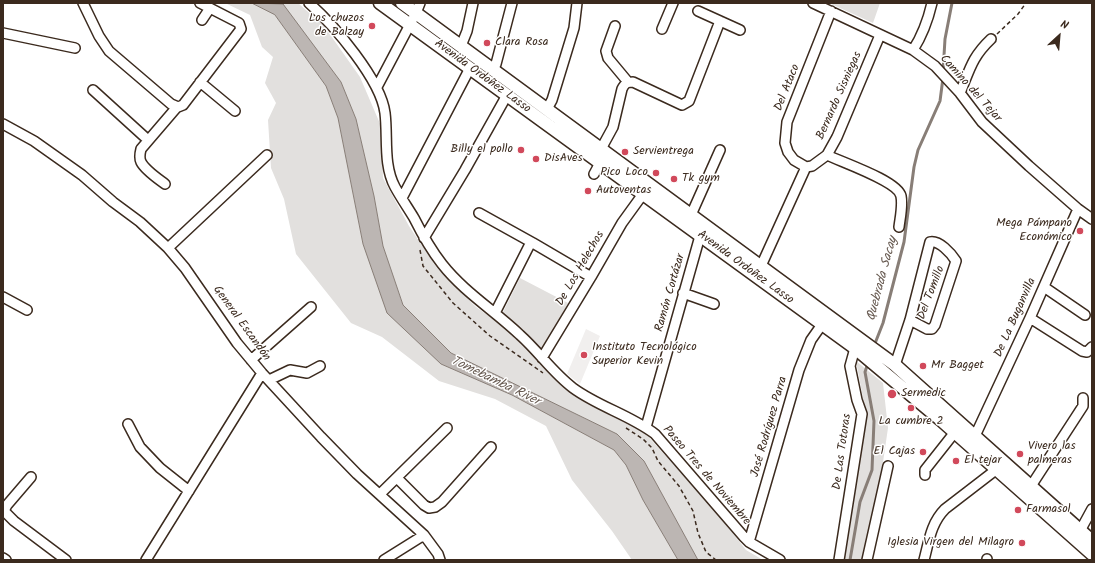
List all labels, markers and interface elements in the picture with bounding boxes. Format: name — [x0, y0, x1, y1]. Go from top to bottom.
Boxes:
place label: Los chuzos de Balzay — [309, 12, 364, 40]
north arrow — [1039, 16, 1079, 56]
text: N — [1057, 16, 1071, 35]
marker: Los chuzos de Balzay — [367, 21, 377, 31]
place label: Clara Rosa — [495, 36, 548, 50]
street label: Avenida Ordoñez Lasso — [431, 37, 533, 117]
marker: Clara Rosa — [482, 38, 492, 48]
street label: Bernardo Sisniegas — [814, 50, 866, 142]
street label: Camino del Tejar — [936, 52, 1004, 126]
street label: Del Ataco — [772, 62, 804, 114]
place label: Billy el pollo — [451, 143, 513, 157]
marker: Billy el pollo — [516, 145, 526, 155]
place label: Servientrega — [633, 145, 694, 159]
marker: Servientrega — [620, 147, 630, 157]
place label: DisAves — [544, 152, 583, 166]
marker: DisAves — [531, 154, 541, 164]
place label: Pico Loco — [600, 166, 648, 180]
marker: Pico Loco — [651, 168, 661, 178]
place label: Tk gym — [682, 172, 720, 186]
marker: Tk gym — [669, 174, 679, 184]
place label: Autoventas — [596, 184, 651, 198]
marker: Autoventas — [583, 186, 593, 196]
place label: Mega Pámpano Económico — [996, 217, 1072, 245]
marker: Mega Pámpano Económico — [1075, 226, 1085, 236]
street label: Avenida Ordoñez Lasso — [694, 228, 796, 308]
street label: De Los Helechos — [554, 229, 608, 309]
water label: Quebrada Sacay — [864, 235, 902, 323]
street label: Ramón Cortázar — [653, 252, 689, 334]
street label: Del Tomillo — [915, 264, 949, 322]
street label: De La Buganvilla — [992, 276, 1040, 360]
street label: General Escandón — [209, 284, 273, 364]
place label: Instituto Tecnológico Superior Kevin — [592, 341, 697, 369]
marker: Instituto Tecnológico Superior Kevin — [579, 350, 589, 360]
water label: Tomebamba River — [448, 354, 542, 410]
place label: Mr Bagget — [931, 359, 984, 373]
marker: Mr Bagget — [918, 361, 928, 371]
street label: José Rodríguez Parra — [749, 375, 791, 479]
place label: Sermedic — [901, 387, 946, 401]
marker: Sermedic — [886, 388, 898, 400]
marker: La cumbre 2 — [906, 403, 916, 413]
street label: De Las Totoras — [831, 413, 855, 491]
place label: La cumbre 2 — [878, 415, 944, 429]
street label: Paseo Tres de Noviembre — [659, 423, 753, 529]
place label: Vivero las palmeras — [1028, 440, 1076, 468]
place label: El Cajas — [874, 445, 915, 459]
marker: El Cajas — [918, 447, 928, 457]
marker: Vivero las palmeras — [1015, 449, 1025, 459]
place label: El tejar — [964, 454, 1001, 468]
marker: El tejar — [951, 456, 961, 466]
place label: Farmasol — [1026, 503, 1071, 517]
marker: Farmasol — [1013, 505, 1023, 515]
place label: Iglesia Virgen del Milagro — [887, 536, 1014, 550]
marker: Iglesia Virgen del Milagro — [1017, 538, 1027, 548]

